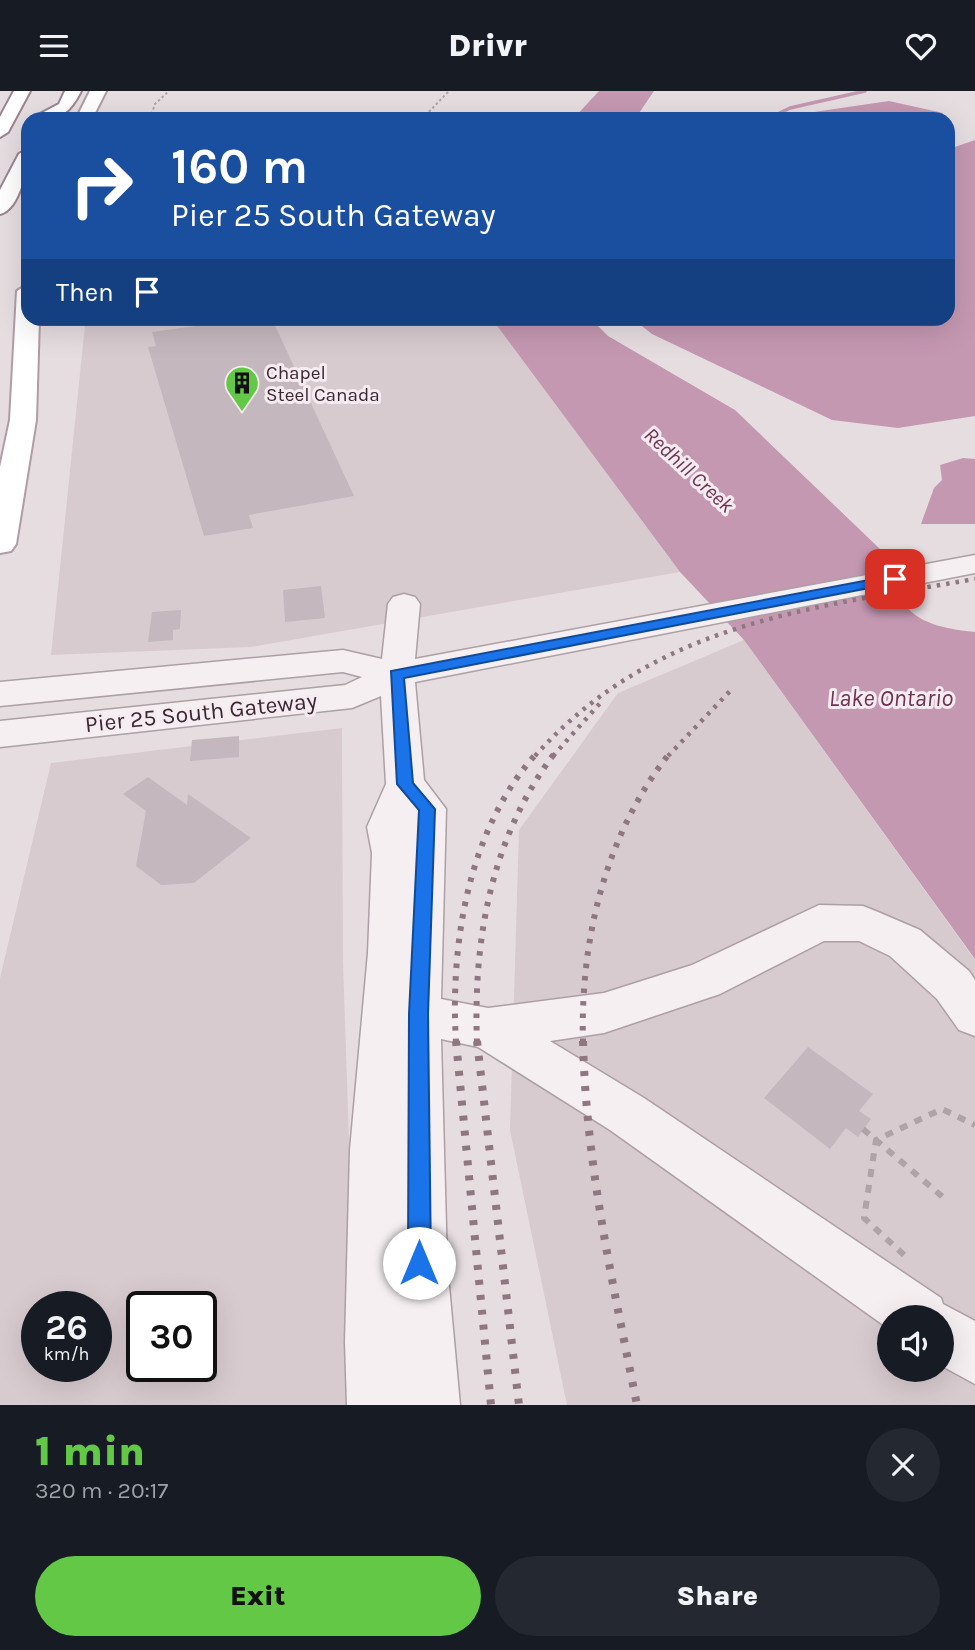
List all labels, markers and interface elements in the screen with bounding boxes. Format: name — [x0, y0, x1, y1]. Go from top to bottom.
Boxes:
icon: menu — [35, 27, 73, 65]
text: Drivr — [448, 27, 527, 64]
icon: heart — [902, 27, 940, 65]
text: 160 m — [171, 138, 308, 195]
icon: right — [56, 140, 147, 231]
text: Pier 25 South Gateway — [171, 197, 496, 234]
icon: arrive — [128, 273, 166, 311]
text: Then — [56, 277, 114, 308]
place label: Chapel Steel Canada — [266, 362, 380, 406]
building icon: Chapel Steel Canada — [223, 364, 261, 413]
water label: Redhill Creek — [639, 422, 739, 518]
pin — [865, 549, 925, 609]
icon: arrive — [876, 560, 914, 598]
water label: Lake Ontario — [829, 684, 953, 712]
street label: Pier 25 South Gateway — [84, 687, 319, 738]
position arrow — [382, 1226, 456, 1300]
speed limit sign: 30 — [126, 1291, 217, 1382]
map controls — [877, 1305, 954, 1382]
button: sound — [877, 1305, 954, 1382]
text: 26 — [45, 1307, 88, 1348]
text: km/h — [44, 1343, 89, 1365]
text: 1 min — [35, 1426, 145, 1476]
button: close — [866, 1428, 940, 1502]
text: 320 m · 20:17 — [35, 1477, 168, 1504]
button: Exit — [35, 1556, 481, 1636]
button: Share — [495, 1556, 940, 1636]

